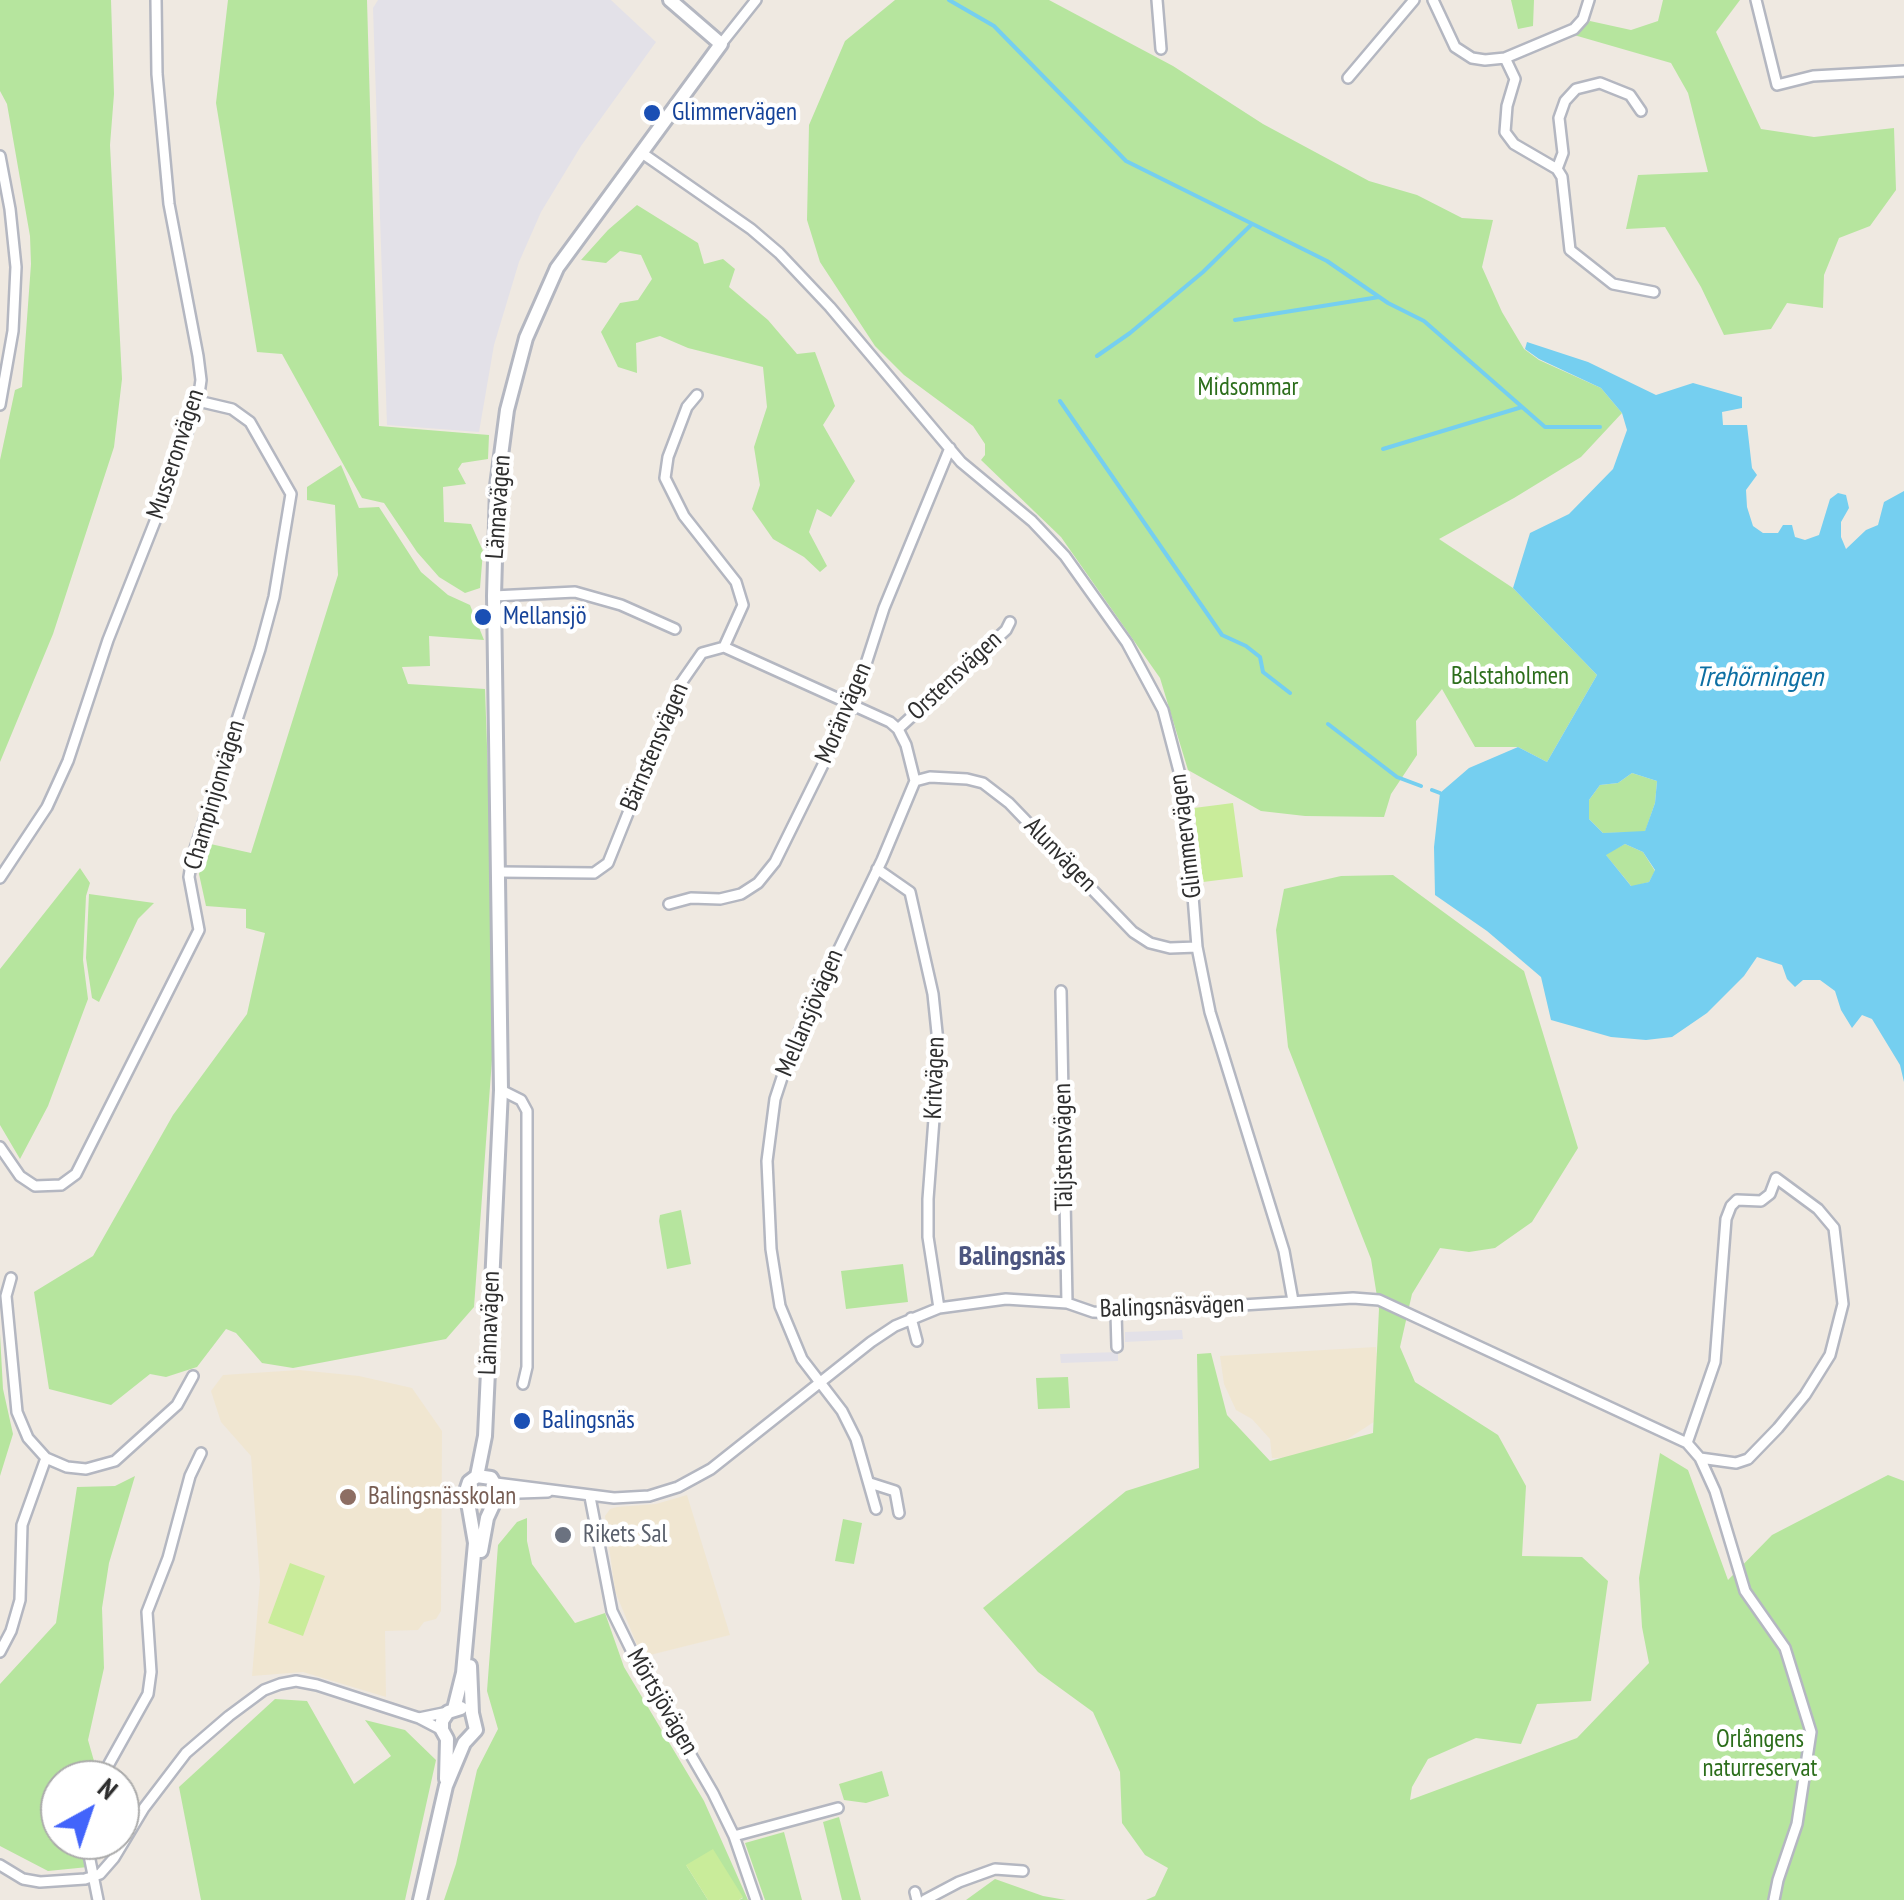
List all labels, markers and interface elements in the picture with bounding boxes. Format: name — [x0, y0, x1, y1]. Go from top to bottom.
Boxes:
place label: Glimmervägen — [672, 98, 797, 128]
marker: Glimmervägen — [641, 102, 663, 124]
park label: Midsommar — [1198, 373, 1298, 403]
street label: Musseronvägen — [141, 385, 211, 523]
street label: Lännavägen — [480, 454, 518, 560]
place label: Mellansjö — [503, 602, 586, 632]
marker: Mellansjö — [472, 606, 494, 628]
street label: Orstensvägen — [902, 625, 1008, 727]
street label: Moränvägen — [809, 658, 879, 768]
water label: Trehörningen — [1695, 661, 1823, 695]
park label: Balstaholmen — [1451, 662, 1569, 692]
street label: Bärnstensvägen — [615, 678, 695, 816]
street label: Champinjonvägen — [178, 717, 252, 873]
street label: Glimmervägen — [1163, 772, 1209, 900]
street label: Alunvägen — [1018, 812, 1102, 898]
street label: Mellansjövägen — [770, 945, 850, 1081]
street label: Kritvägen — [919, 1036, 951, 1120]
street label: Täljstensvägen — [1048, 1083, 1080, 1211]
district label: Balingsnäs — [958, 1240, 1066, 1274]
street label: Lännavägen — [473, 1270, 507, 1376]
street label: Balingsnäsvägen — [1099, 1289, 1245, 1325]
place label: Balingsnäs — [542, 1406, 635, 1436]
marker: Balingsnäs — [511, 1410, 533, 1432]
place label: Balingsnässkolan — [368, 1482, 516, 1512]
marker: Balingsnässkolan — [337, 1486, 359, 1508]
place label: Rikets Sal — [583, 1520, 667, 1550]
marker: Rikets Sal — [552, 1524, 574, 1546]
street label: Mörtsjövägen — [620, 1644, 704, 1760]
park label: Orlångens naturreservat — [1703, 1725, 1817, 1784]
north arrow — [40, 1760, 140, 1860]
text: N — [91, 1769, 126, 1807]

